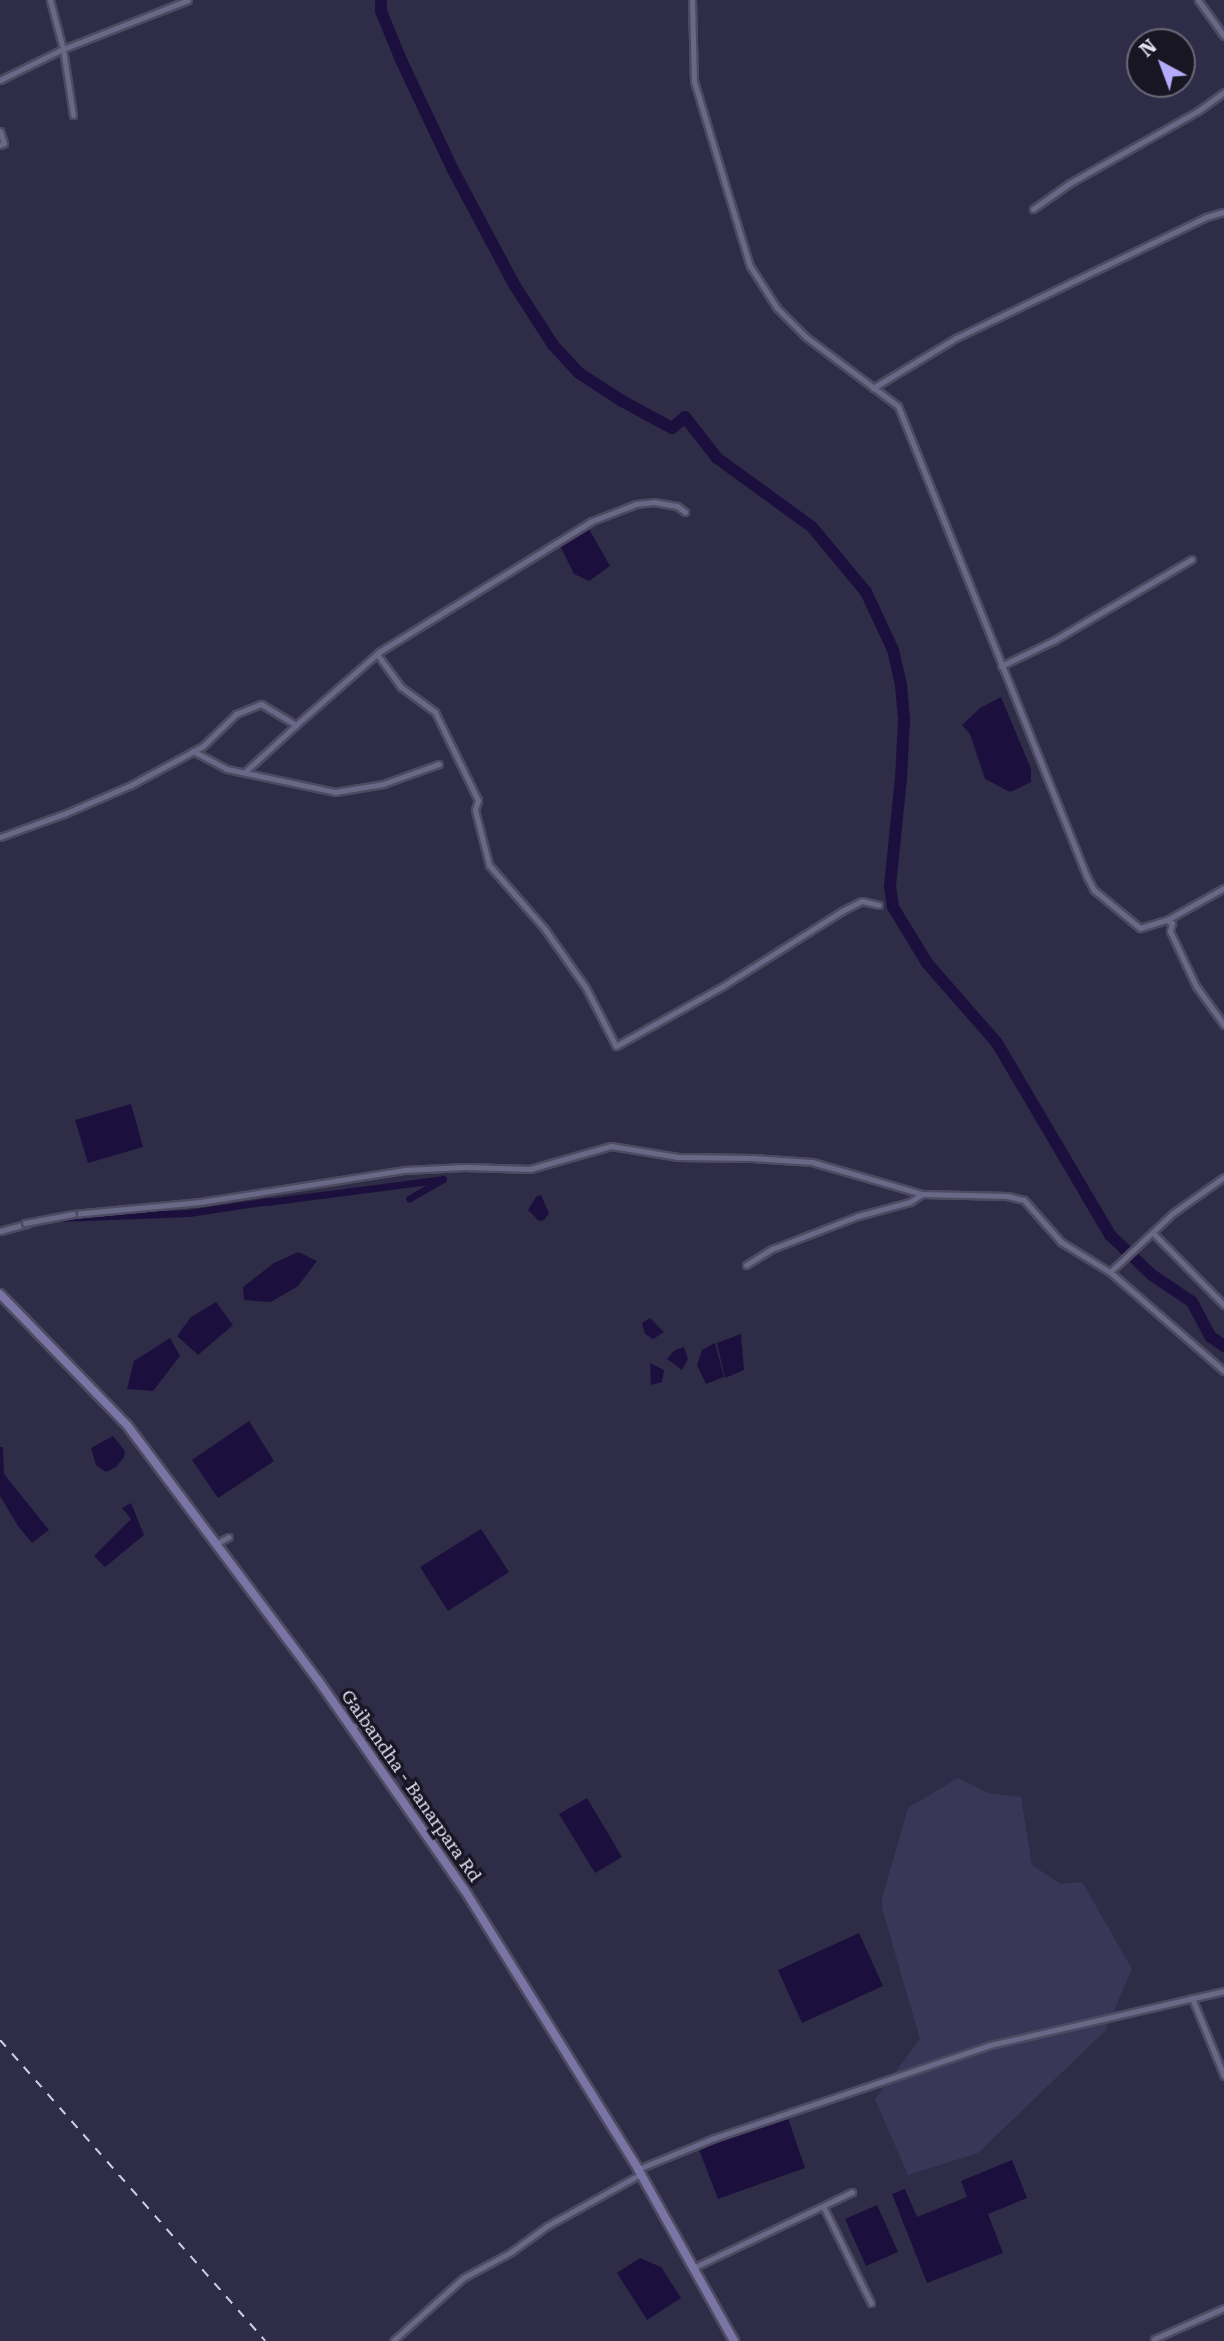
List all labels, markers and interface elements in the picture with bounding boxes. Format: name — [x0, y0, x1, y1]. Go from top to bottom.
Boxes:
north arrow — [1126, 28, 1196, 98]
text: N — [1135, 35, 1161, 62]
street label: Gaibandha - Banarpara Rd — [336, 1686, 486, 1886]

